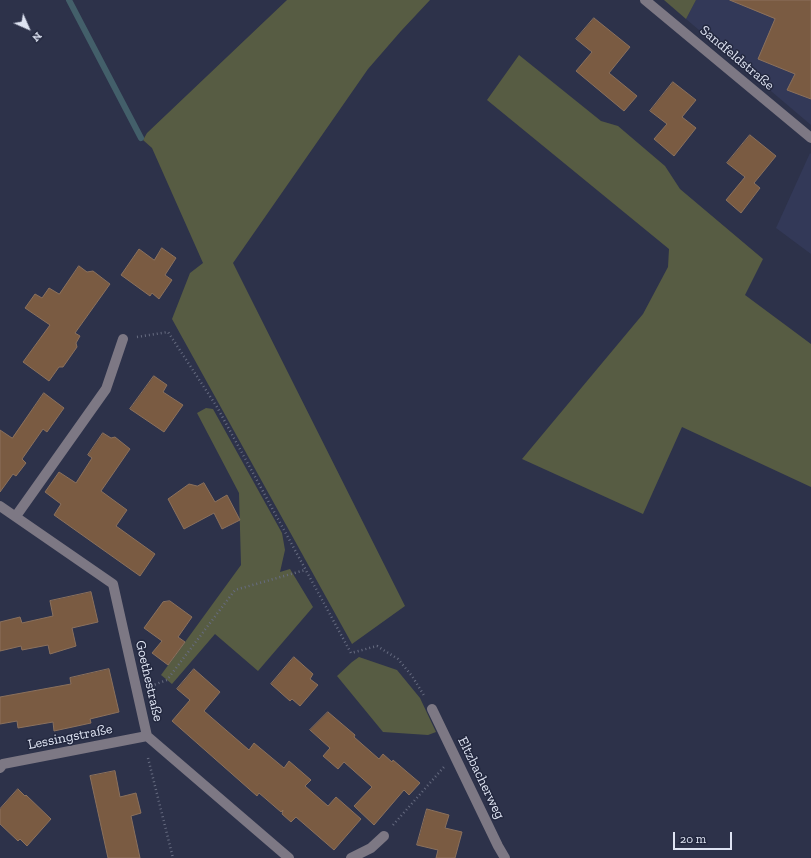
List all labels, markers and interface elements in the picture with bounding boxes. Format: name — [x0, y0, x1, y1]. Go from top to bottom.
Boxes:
north arrow — [8, 8, 48, 48]
street label: Sandfeldstraße — [696, 22, 778, 94]
text: N — [29, 29, 44, 44]
street label: Goethestraße — [132, 639, 166, 723]
street label: Lessingstraße — [26, 721, 114, 753]
street label: Eltzbacherweg — [454, 734, 508, 822]
scale bar — [675, 824, 734, 850]
text: 20 m — [680, 832, 706, 846]

